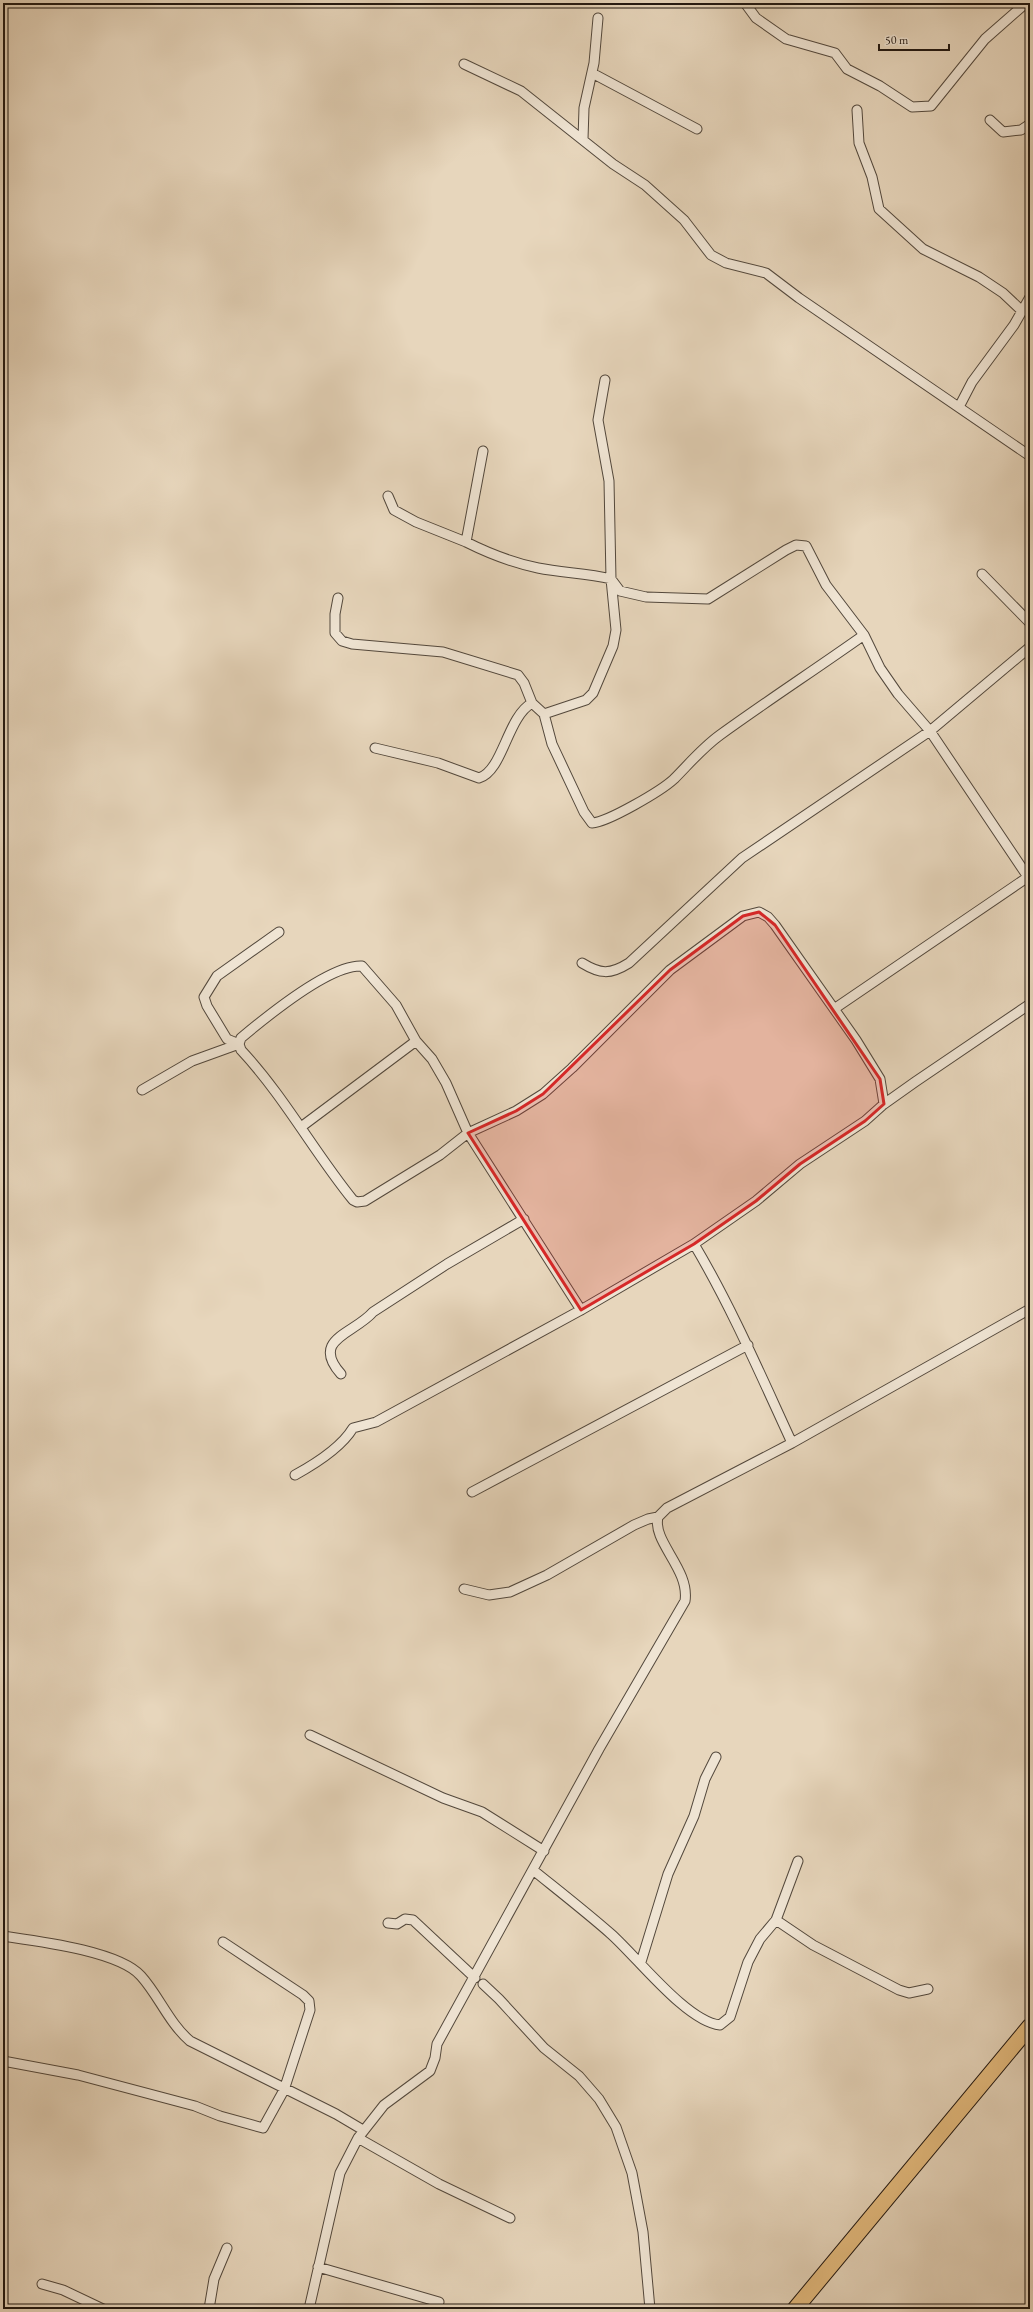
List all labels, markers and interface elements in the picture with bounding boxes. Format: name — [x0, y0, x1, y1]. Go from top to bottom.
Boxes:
scale bar — [879, 26, 949, 52]
text: 50 m — [885, 32, 909, 48]

